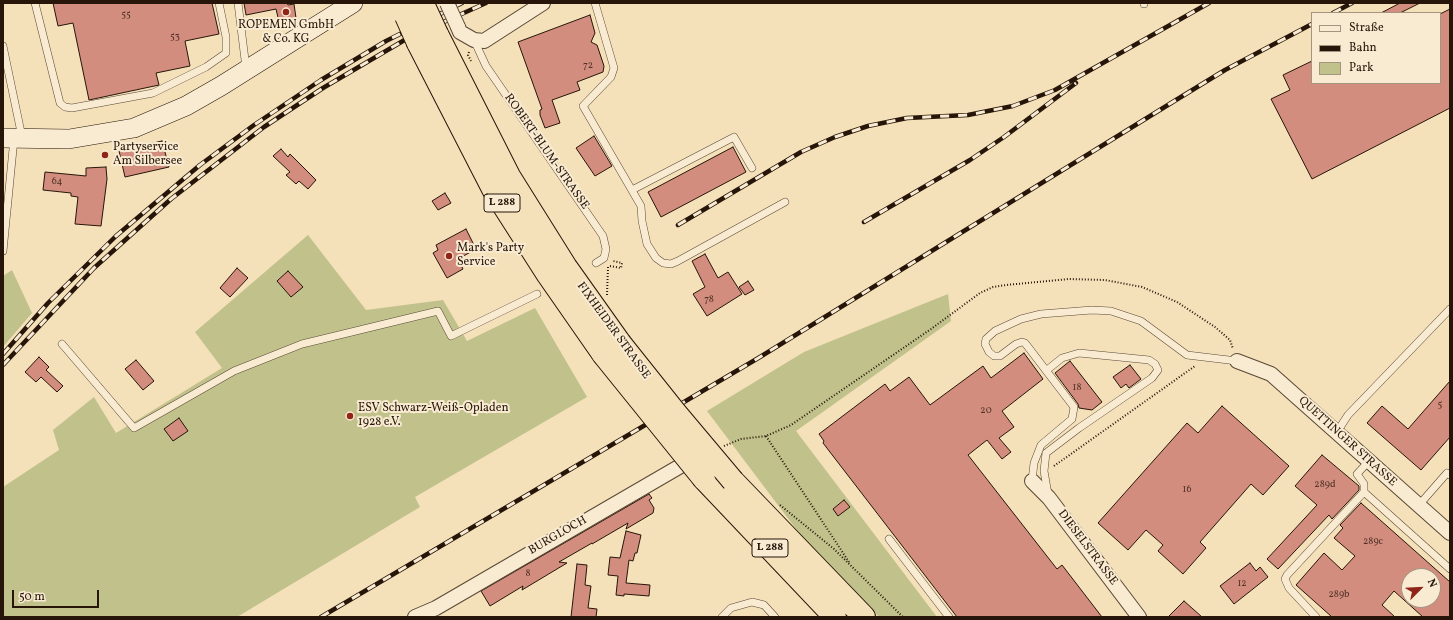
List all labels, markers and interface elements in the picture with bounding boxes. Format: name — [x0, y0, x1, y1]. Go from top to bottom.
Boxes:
marker: ROPEMEN GmbH & Co. KG — [281, 7, 291, 17]
house number: 55 — [121, 9, 131, 21]
legend — [1311, 12, 1441, 84]
place label: ROPEMEN GmbH & Co. KG — [238, 19, 334, 47]
text: Straße — [1349, 20, 1384, 36]
house number: 53 — [170, 31, 180, 43]
text: Bahn — [1349, 40, 1377, 56]
house number: 72 — [583, 60, 593, 72]
text: Park — [1349, 60, 1374, 76]
street label: ROBERT-BLUM-STRASSE — [501, 91, 591, 213]
place label: Partyservice Am Silbersee — [113, 141, 182, 169]
marker: Partyservice Am Silbersee — [100, 150, 110, 160]
house number: 64 — [52, 176, 62, 188]
road number: L 288 — [484, 194, 520, 212]
place label: Mark's Party Service — [457, 242, 524, 270]
marker: Mark's Party Service — [444, 251, 454, 261]
street label: FIXHEIDER STRASSE — [573, 280, 653, 382]
house number: 78 — [704, 294, 714, 306]
house number: 18 — [1073, 382, 1081, 394]
street label: QUETTINGER STRASSE — [1295, 394, 1399, 490]
house number: 5 — [1438, 399, 1442, 411]
place label: ESV Schwarz-Weiß-Opladen 1928 e.V. — [358, 402, 509, 430]
house number: 20 — [980, 405, 992, 417]
marker: ESV Schwarz-Weiß-Opladen 1928 e.V. — [345, 411, 355, 421]
house number: 289d — [1314, 479, 1336, 491]
house number: 16 — [1183, 484, 1191, 496]
street label: DIESELSTRASSE — [1054, 507, 1120, 589]
street label: BURGLOCH — [526, 514, 590, 558]
house number: 289c — [1363, 536, 1383, 548]
road number: L 288 — [752, 539, 788, 557]
house number: 8 — [525, 568, 531, 580]
north arrow — [1401, 568, 1441, 608]
text: N — [1423, 577, 1440, 590]
house number: 12 — [1237, 578, 1247, 590]
scale bar — [14, 582, 101, 608]
text: 50 m — [19, 589, 45, 605]
house number: 289b — [1328, 589, 1350, 601]

